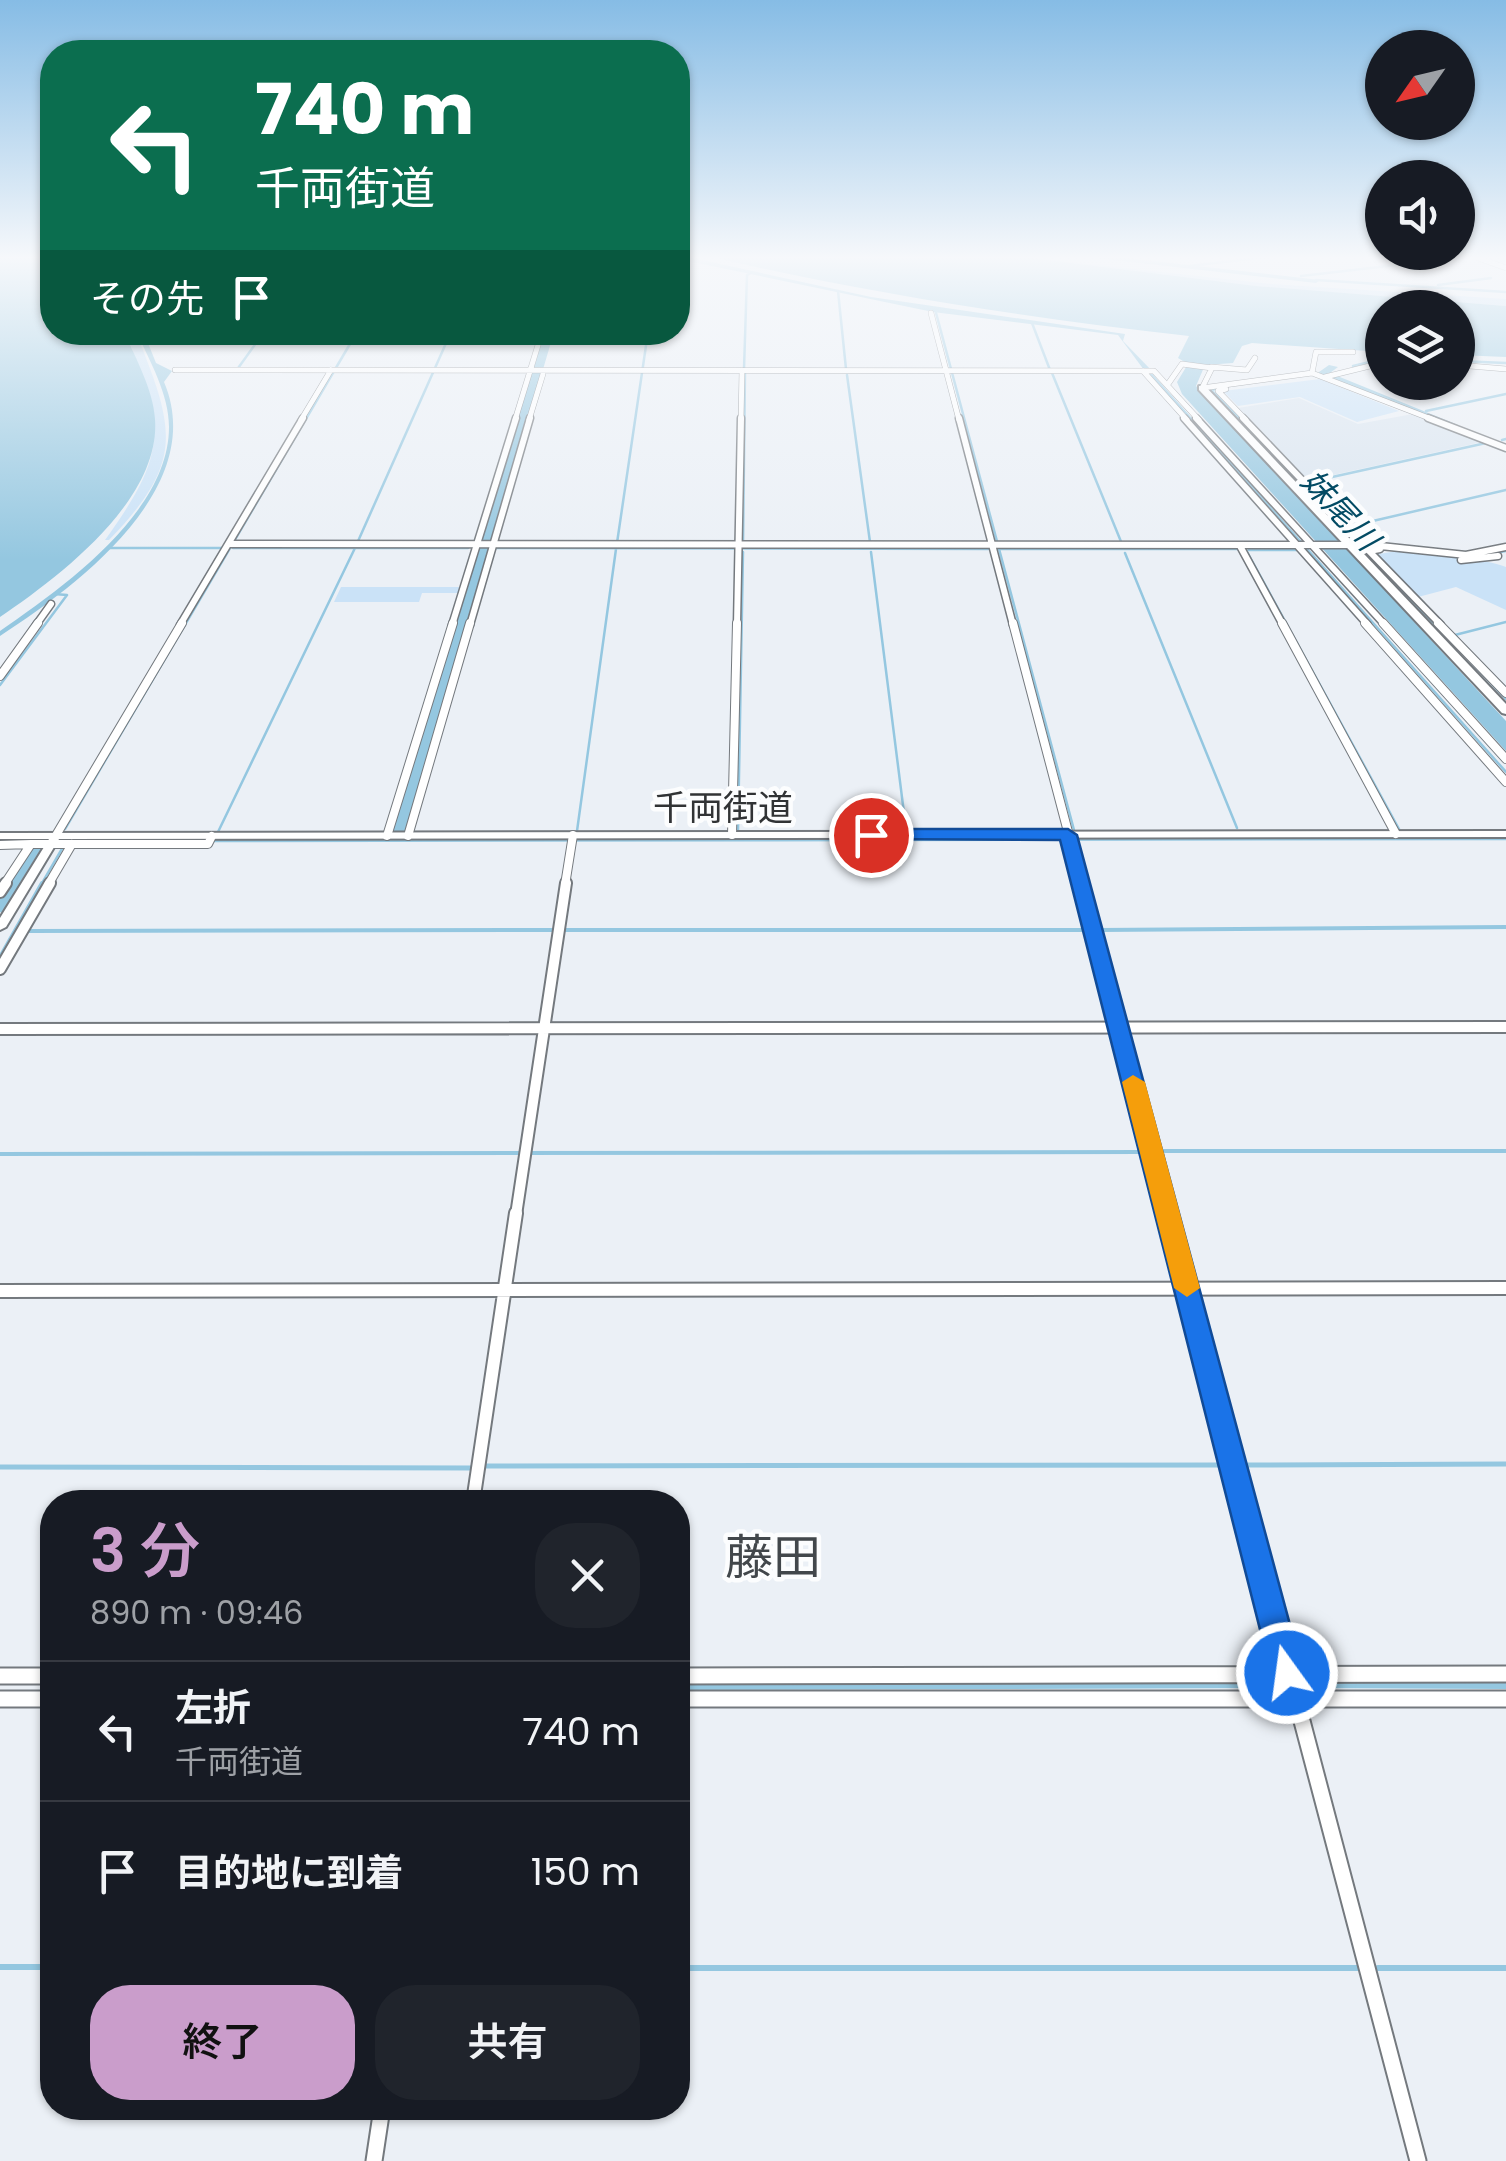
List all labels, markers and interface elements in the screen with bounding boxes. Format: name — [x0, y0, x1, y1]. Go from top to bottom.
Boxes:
north arrow — [1365, 30, 1475, 140]
map controls — [1365, 30, 1475, 400]
text: 740 m — [255, 60, 474, 159]
icon: left — [90, 80, 220, 210]
text: 千両街道 — [255, 157, 435, 220]
button: sound — [1365, 160, 1475, 270]
icon: arrive — [224, 270, 279, 325]
text: その先 — [90, 272, 204, 325]
button: layers — [1365, 290, 1475, 400]
water label: 妹尾川 — [1291, 459, 1392, 562]
street label: 千両街道 — [653, 783, 793, 832]
pin — [829, 793, 914, 878]
icon: arrive — [844, 808, 899, 863]
text: 3 分 — [90, 1509, 200, 1593]
button: close — [535, 1523, 640, 1628]
district label: 藤田 — [725, 1524, 821, 1591]
text: 890 m · 09:46 — [90, 1590, 303, 1635]
position arrow — [1235, 1621, 1339, 1725]
text: 左折 — [175, 1681, 251, 1734]
icon: left — [90, 1704, 145, 1759]
text: 740 m — [522, 1705, 640, 1758]
text: 千両街道 — [175, 1739, 303, 1784]
icon: arrive — [90, 1844, 145, 1899]
text: 150 m — [531, 1845, 640, 1898]
text: 目的地に到着 — [175, 1846, 403, 1899]
button: 終了 — [90, 1985, 355, 2100]
button: 共有 — [375, 1985, 640, 2100]

